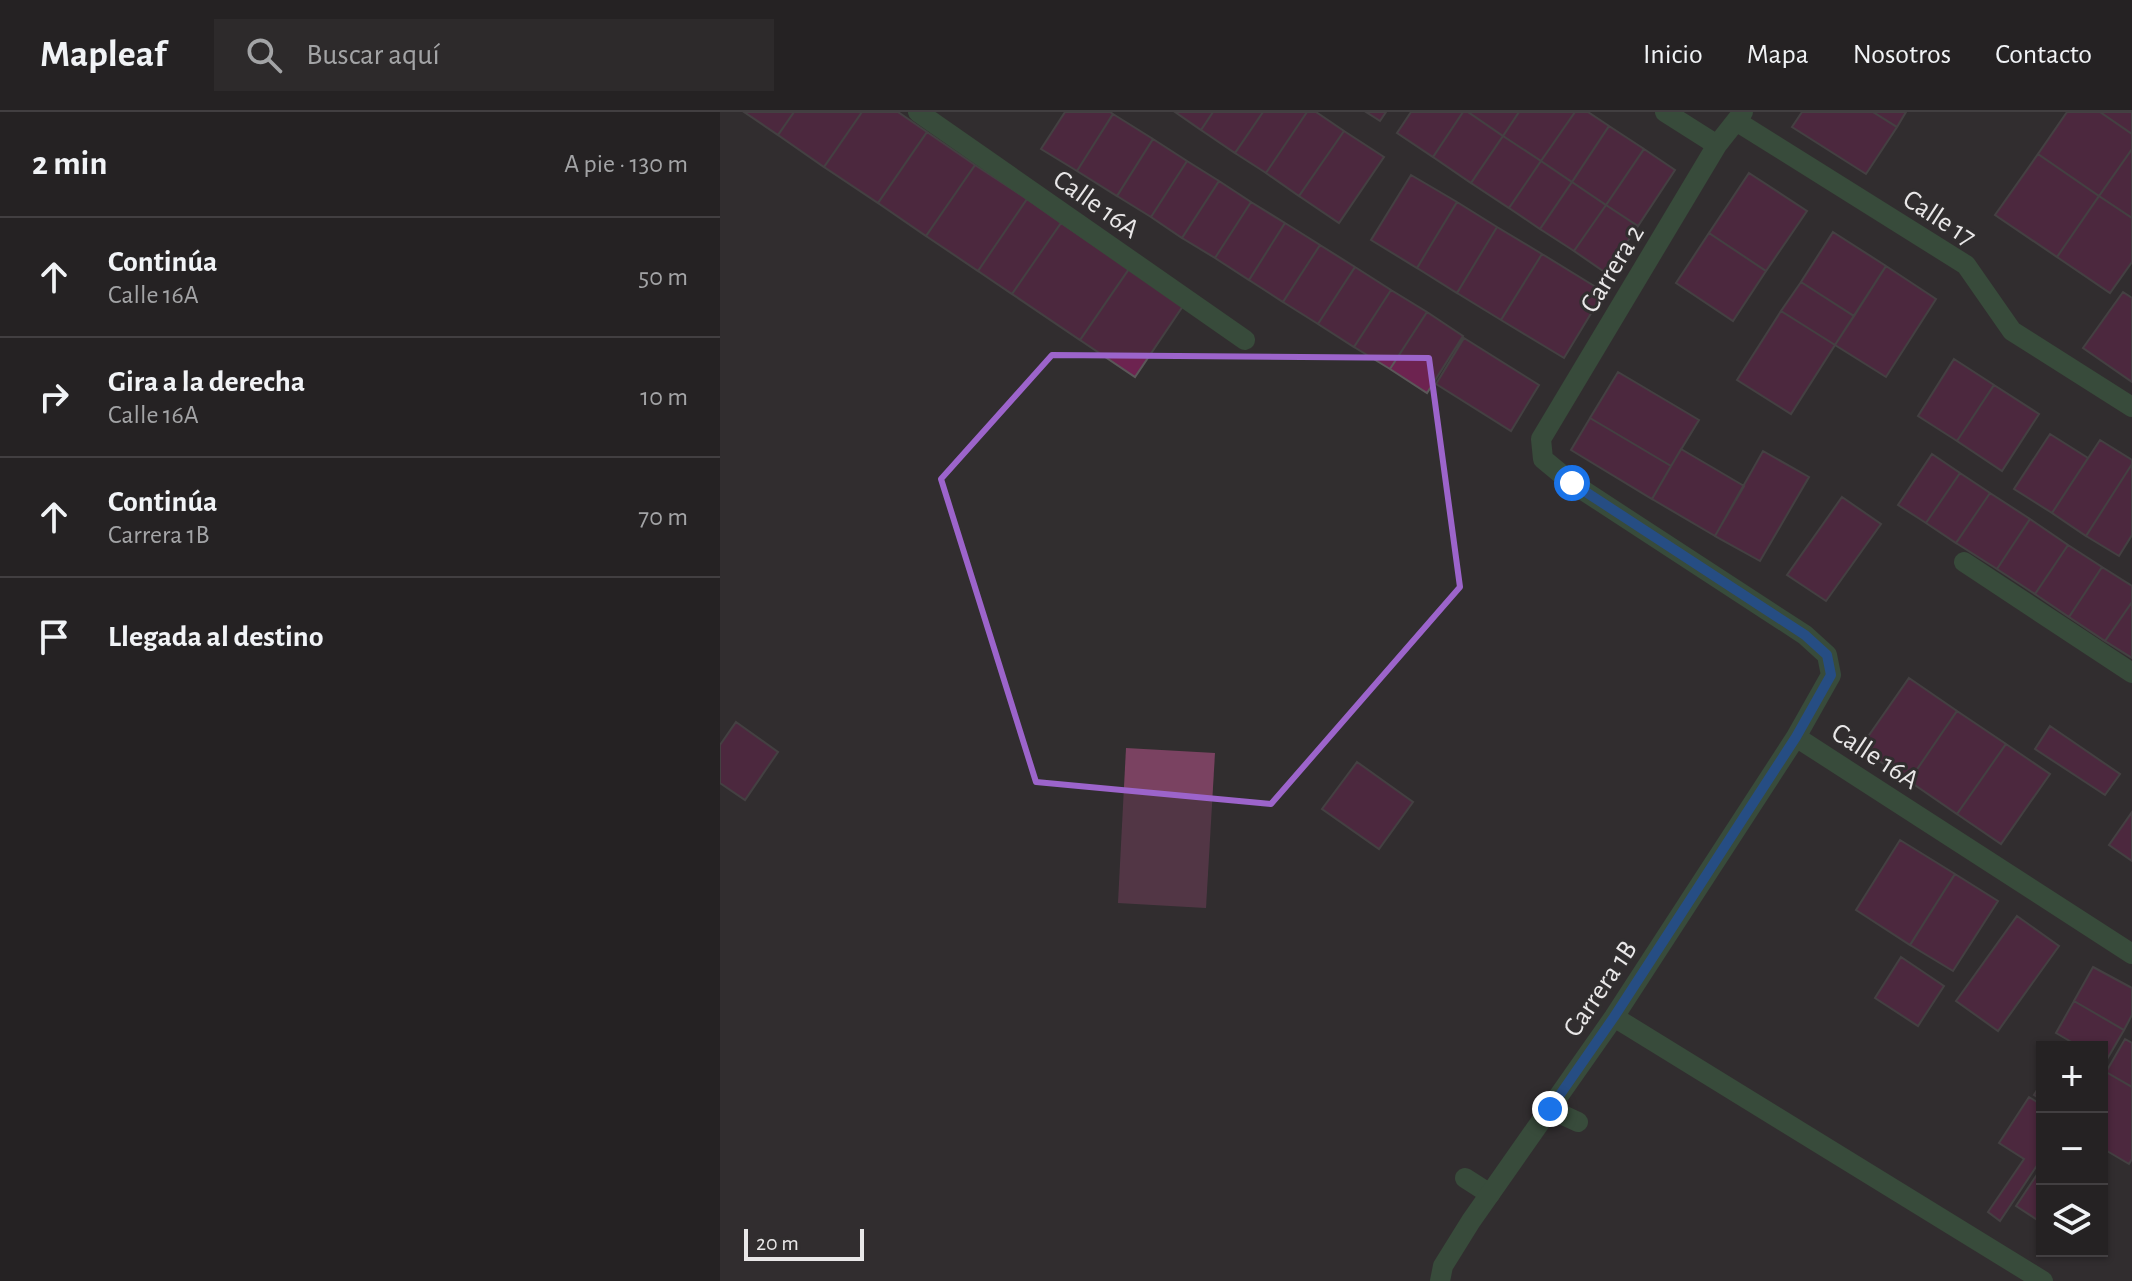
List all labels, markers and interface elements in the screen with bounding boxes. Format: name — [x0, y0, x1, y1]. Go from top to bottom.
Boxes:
search box — [214, 19, 774, 91]
icon: search — [242, 33, 286, 77]
text: Mapleaf — [40, 36, 166, 74]
text: Buscar aquí — [306, 40, 440, 70]
text: Inicio — [1643, 41, 1703, 69]
text: Mapa — [1747, 41, 1809, 69]
text: Nosotros — [1853, 41, 1951, 69]
text: Contacto — [1995, 41, 2092, 69]
text: 2 min — [32, 147, 107, 181]
text: A pie · 130 m — [564, 151, 688, 177]
street label: Calle 16A — [1048, 165, 1144, 244]
street label: Calle 17 — [1898, 185, 1980, 252]
street label: Carrera 2 — [1576, 220, 1650, 318]
text: Continúa — [108, 247, 217, 277]
icon: ahead — [32, 255, 76, 299]
text: 50 m — [638, 264, 688, 290]
text: Calle 16A — [108, 282, 199, 308]
text: Gira a la derecha — [108, 367, 305, 397]
icon: right — [32, 375, 76, 419]
text: 10 m — [640, 384, 688, 410]
text: Calle 16A — [108, 402, 199, 428]
route start — [1554, 465, 1590, 501]
text: Continúa — [108, 487, 217, 517]
icon: ahead — [32, 495, 76, 539]
text: 70 m — [638, 504, 688, 530]
text: Carrera 1B — [108, 522, 209, 548]
icon: arrive — [32, 615, 76, 659]
text: Llegada al destino — [108, 622, 324, 652]
street label: Calle 16A — [1826, 718, 1924, 795]
street label: Carrera 1B — [1559, 936, 1643, 1042]
map controls — [2036, 1041, 2108, 1257]
button: + — [2036, 1041, 2108, 1113]
route end — [1532, 1091, 1568, 1127]
button: − — [2036, 1113, 2108, 1185]
button: layers — [2036, 1185, 2108, 1257]
scale bar — [744, 1225, 864, 1261]
text: 20 m — [756, 1232, 799, 1254]

